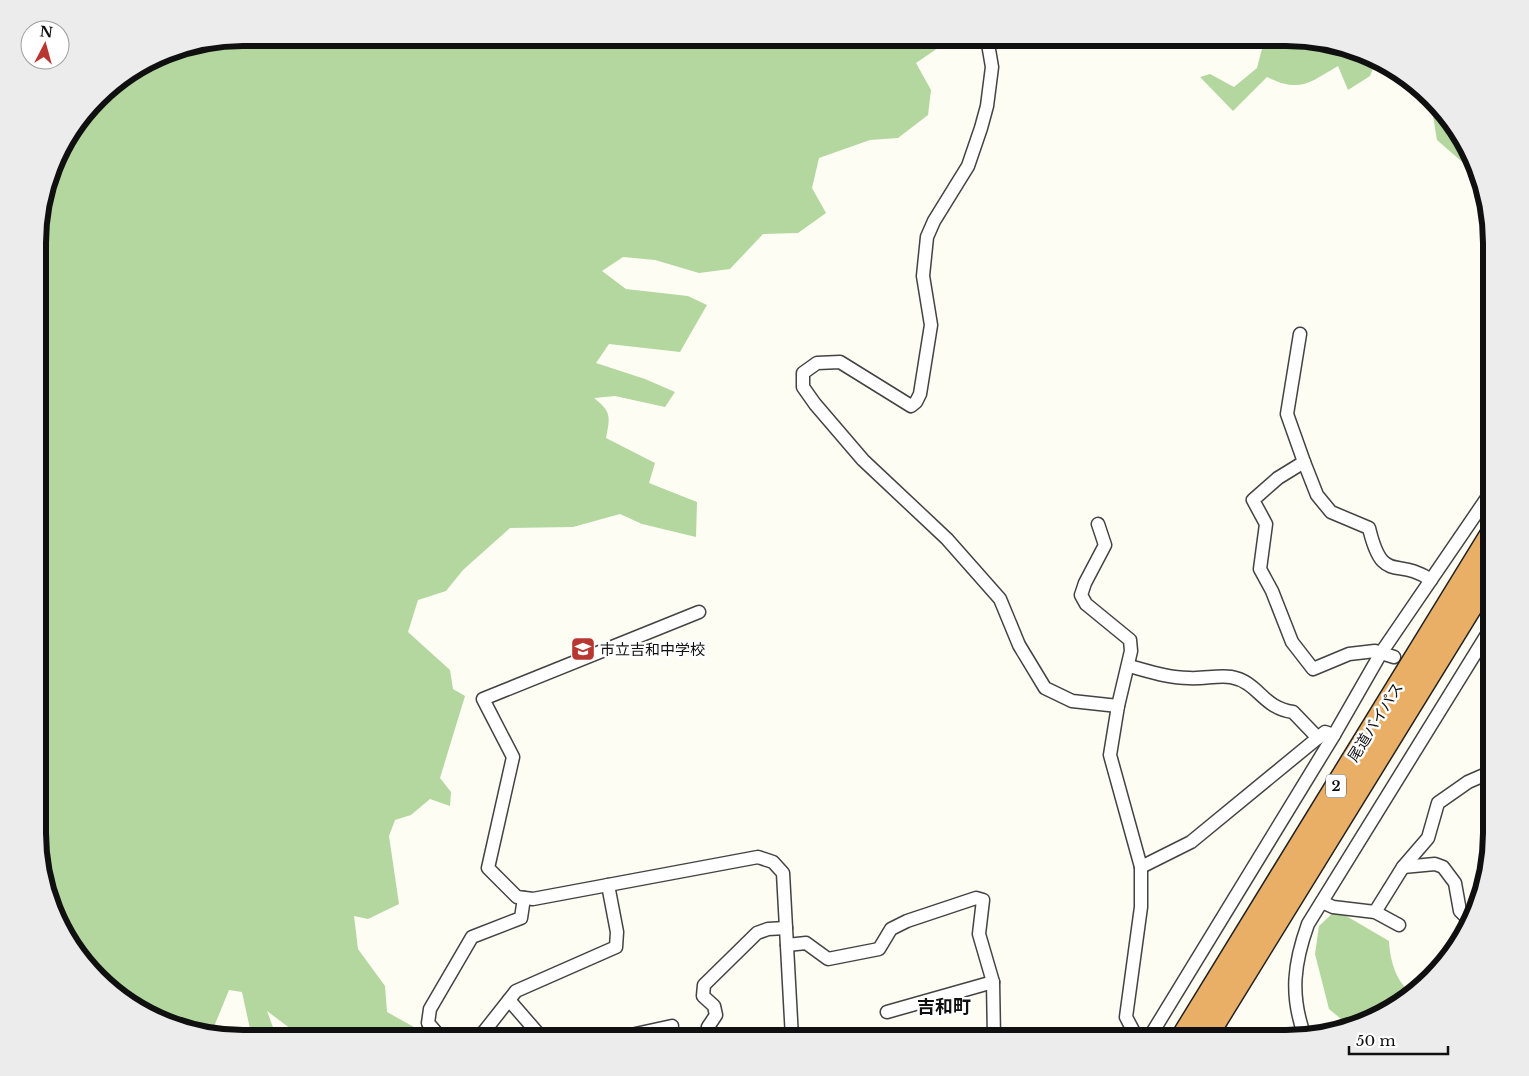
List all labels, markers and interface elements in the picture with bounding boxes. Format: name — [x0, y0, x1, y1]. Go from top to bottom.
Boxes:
north arrow — [20, 20, 70, 70]
text: N — [39, 22, 54, 42]
school or university icon: 市立吉和中学校 — [570, 636, 596, 662]
place label: 市立吉和中学校 — [600, 640, 705, 659]
street label: 尾道バイパス — [1343, 679, 1407, 765]
road number: 2 — [1326, 774, 1346, 798]
district label: 吉和町 — [917, 996, 971, 1018]
scale bar — [1349, 1024, 1448, 1056]
text: 50 m — [1356, 1031, 1396, 1050]

